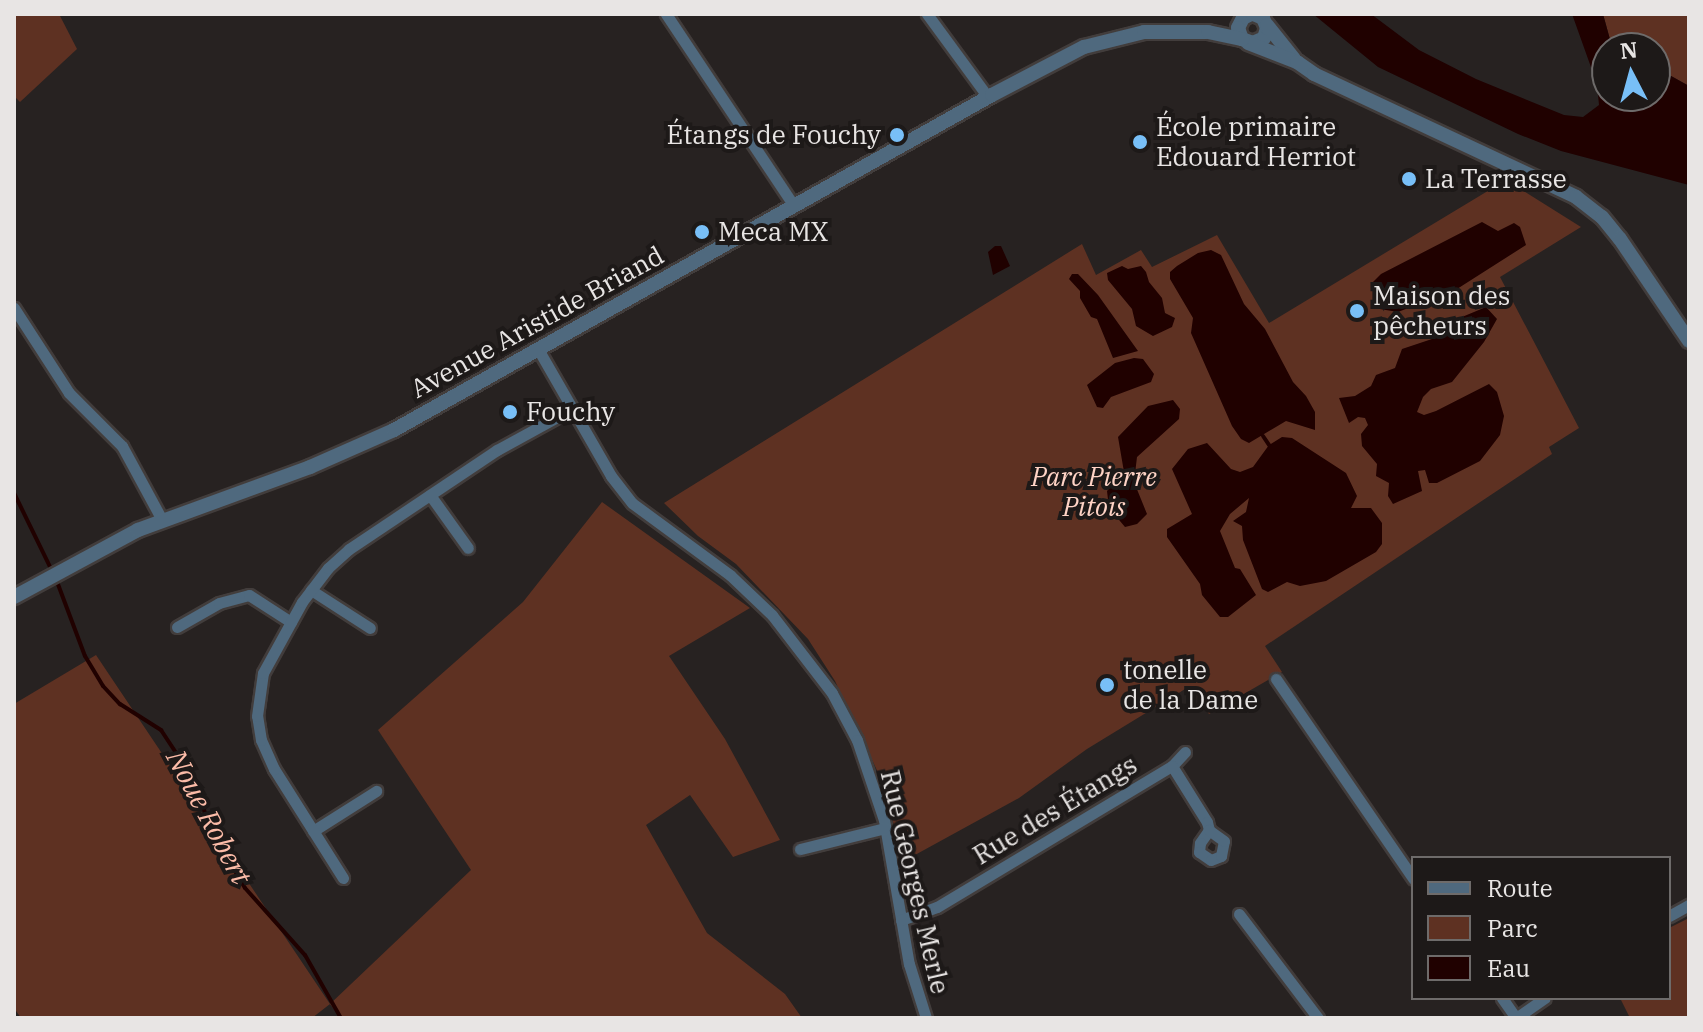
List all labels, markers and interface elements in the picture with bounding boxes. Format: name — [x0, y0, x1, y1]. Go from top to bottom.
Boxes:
north arrow — [1591, 32, 1671, 112]
text: N — [1618, 34, 1639, 65]
place label: École primaire Edouard Herriot — [1156, 111, 1356, 172]
place label: Étangs de Fouchy — [667, 119, 881, 151]
marker: Étangs de Fouchy — [888, 126, 906, 144]
marker: École primaire Edouard Herriot — [1131, 133, 1149, 151]
place label: La Terrasse — [1425, 163, 1567, 195]
marker: La Terrasse — [1400, 170, 1418, 188]
place label: Meca MX — [718, 216, 828, 248]
marker: Meca MX — [693, 223, 711, 241]
street label: Avenue Aristide Briand — [405, 239, 669, 405]
place label: Maison des pêcheurs — [1373, 280, 1510, 342]
marker: Maison des pêcheurs — [1348, 302, 1366, 320]
place label: Fouchy — [526, 396, 615, 428]
marker: Fouchy — [501, 403, 519, 421]
park label: Parc Pierre Pitois — [1031, 461, 1157, 522]
place label: tonelle de la Dame — [1123, 654, 1258, 716]
marker: tonelle de la Dame — [1098, 676, 1116, 694]
water label: Noue Robert — [160, 744, 258, 890]
street label: Rue des Étangs — [968, 749, 1142, 871]
street label: Rue Georges Merle — [874, 767, 956, 997]
legend — [1411, 856, 1671, 1000]
text: Route — [1487, 872, 1553, 904]
text: Parc — [1487, 912, 1538, 944]
text: Eau — [1487, 952, 1530, 984]

